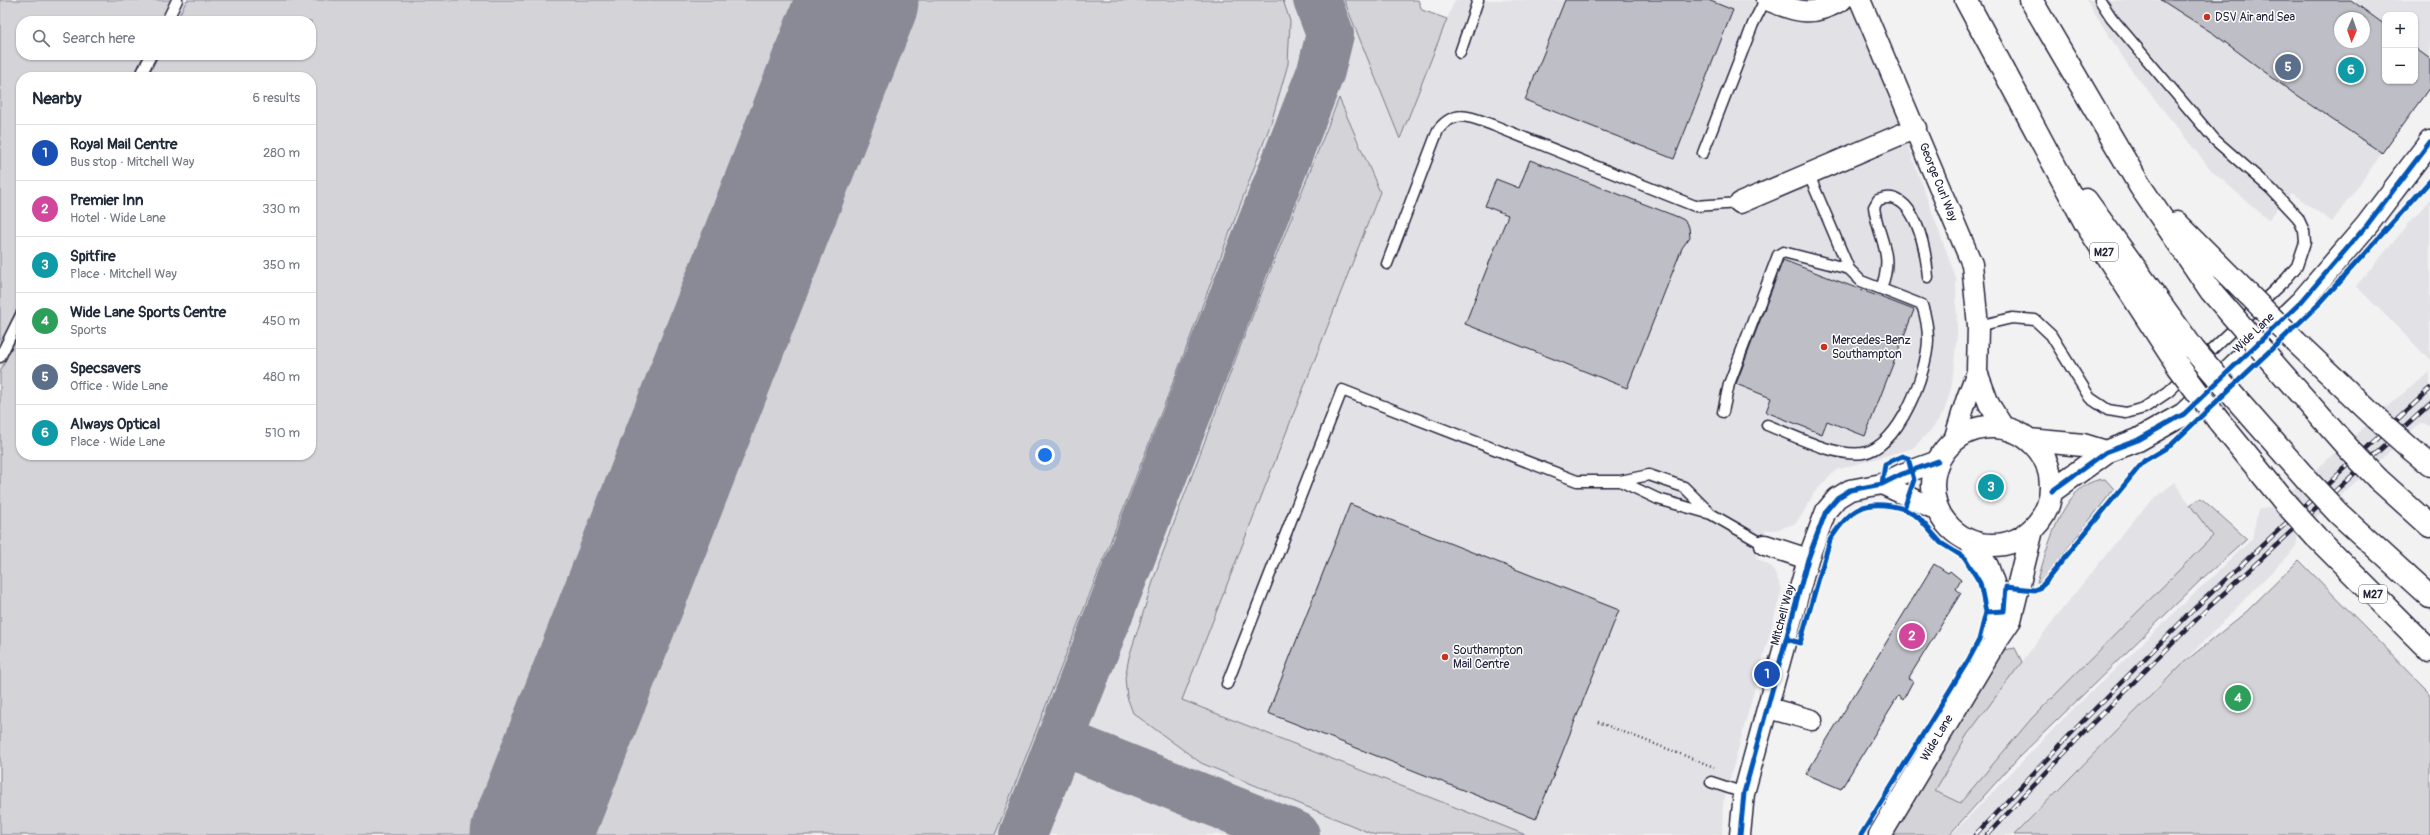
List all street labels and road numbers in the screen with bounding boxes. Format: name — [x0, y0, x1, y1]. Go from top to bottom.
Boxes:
street label: George Curl Way — [1915, 141, 1961, 223]
road number: M27 — [2090, 243, 2118, 261]
street label: Wide Lane — [2230, 310, 2278, 356]
street label: Mitchell Way — [1768, 583, 1798, 647]
road number: M27 — [2359, 585, 2387, 603]
street label: Wide Lane — [1917, 712, 1957, 764]

